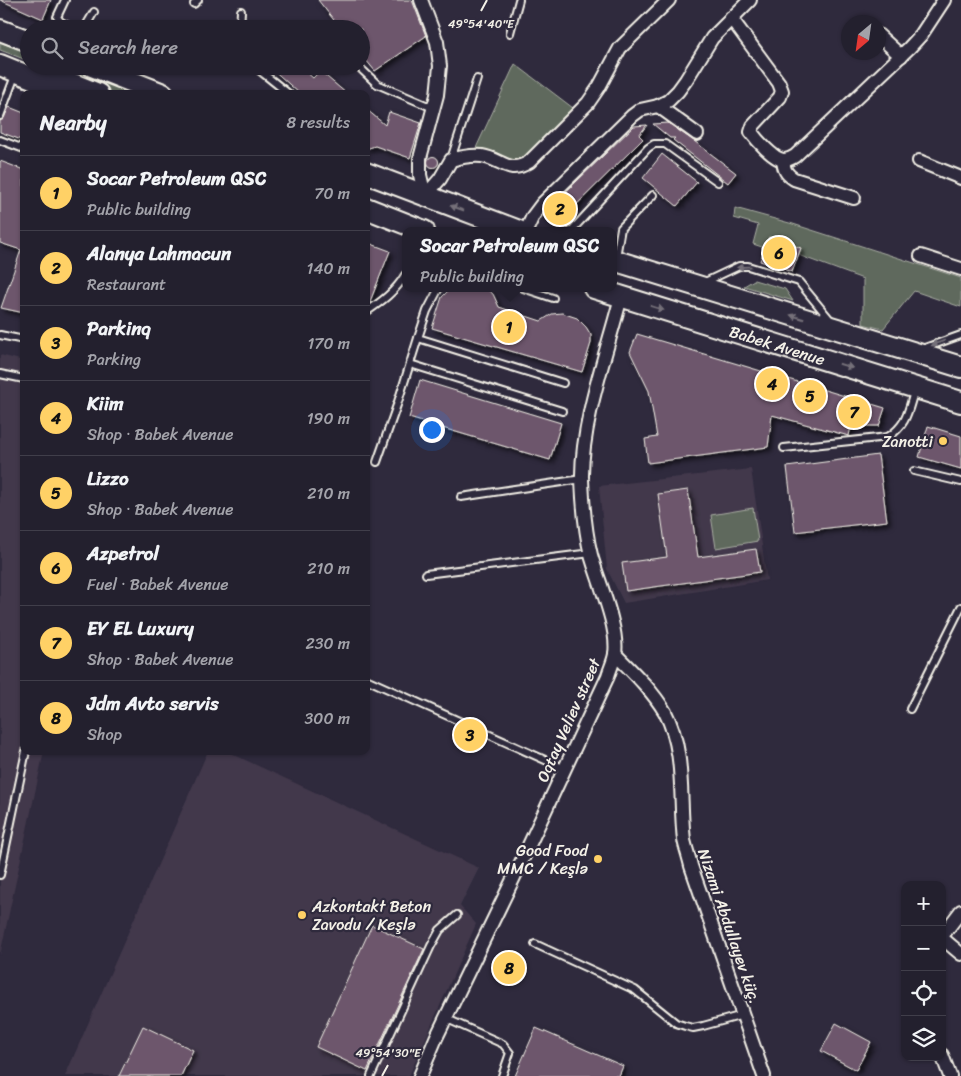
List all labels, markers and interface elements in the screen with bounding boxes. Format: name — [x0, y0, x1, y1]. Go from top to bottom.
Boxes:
text: 49°54'40"E — [448, 13, 515, 35]
north arrow — [841, 15, 886, 60]
search box — [20, 20, 370, 75]
text: Search here — [78, 31, 178, 64]
icon: search — [38, 34, 66, 62]
text: Nearby — [40, 104, 106, 142]
text: 8 results — [287, 108, 350, 137]
text: Socar Petroleum QSC — [87, 162, 266, 195]
text: 1 — [53, 179, 59, 208]
text: 70 m — [314, 179, 350, 208]
pin: 2 — [544, 190, 576, 228]
text: Public building — [87, 195, 191, 224]
one-way arrow — [449, 204, 464, 212]
popup — [402, 227, 617, 292]
text: Socar Petroleum QSC — [420, 229, 599, 262]
pin: 6 — [763, 234, 795, 272]
text: Alanya Lahmacun — [87, 237, 231, 270]
text: 2 — [51, 254, 61, 283]
text: 140 m — [307, 254, 350, 283]
text: Public building — [420, 262, 524, 291]
one-way arrow — [735, 264, 751, 272]
text: Restaurant — [87, 270, 166, 299]
one-way arrow — [650, 305, 665, 313]
pin: 1 — [493, 308, 525, 346]
text: Parkinq — [87, 312, 151, 345]
one-way arrow — [790, 312, 805, 320]
street label: Babek Avenue — [726, 317, 829, 374]
text: 3 — [52, 329, 60, 358]
text: 170 m — [307, 329, 350, 358]
one-way arrow — [931, 340, 945, 348]
text: Parking — [87, 345, 141, 374]
one-way arrow — [839, 363, 854, 371]
pin: 4 — [756, 365, 788, 403]
pin: 5 — [794, 377, 826, 415]
text: Kiim — [87, 387, 124, 420]
pin: 7 — [838, 393, 870, 431]
text: 4 — [51, 404, 61, 433]
text: 190 m — [307, 404, 350, 433]
your location — [419, 417, 445, 443]
text: Shop · Babek Avenue — [87, 420, 233, 449]
place label: Zanotti — [882, 427, 934, 456]
marker: Zanotti — [937, 435, 949, 447]
text: Lizzo — [87, 462, 129, 495]
text: 5 — [51, 479, 61, 508]
text: 210 m — [307, 479, 350, 508]
text: Shop · Babek Avenue — [87, 495, 233, 524]
text: Azpetrol — [87, 537, 159, 570]
text: 6 — [51, 554, 61, 583]
text: 210 m — [307, 554, 350, 583]
text: Fuel · Babek Avenue — [87, 570, 229, 599]
text: EY EL Luxury — [87, 612, 194, 645]
text: 7 — [51, 629, 61, 658]
text: 230 m — [305, 629, 350, 658]
text: Shop · Babek Avenue — [87, 645, 233, 674]
street label: Oqtay Veliev street — [528, 653, 609, 787]
text: Jdm Avto servis — [87, 687, 219, 720]
text: 8 — [51, 704, 61, 733]
text: 300 m — [305, 704, 350, 733]
pin: 3 — [454, 716, 486, 754]
text: Shop — [87, 720, 122, 749]
place label: Good Food MMC / Keşlə — [497, 836, 590, 883]
street label: Nizami Abdullayev küç. — [689, 845, 770, 1008]
marker: Good Food MMC / Keşlə — [592, 853, 604, 865]
map controls — [901, 881, 946, 1061]
button: + — [901, 881, 946, 926]
place label: Azkontakt Beton Zavodu / Keşlə — [311, 892, 431, 939]
marker: Azkontakt Beton Zavodu / Keşlə — [296, 909, 308, 921]
button: − — [901, 926, 946, 971]
pin: 8 — [493, 949, 525, 987]
button: locate — [901, 971, 946, 1016]
button: layers — [901, 1016, 946, 1061]
text: 49°54'30"E — [355, 1042, 422, 1064]

